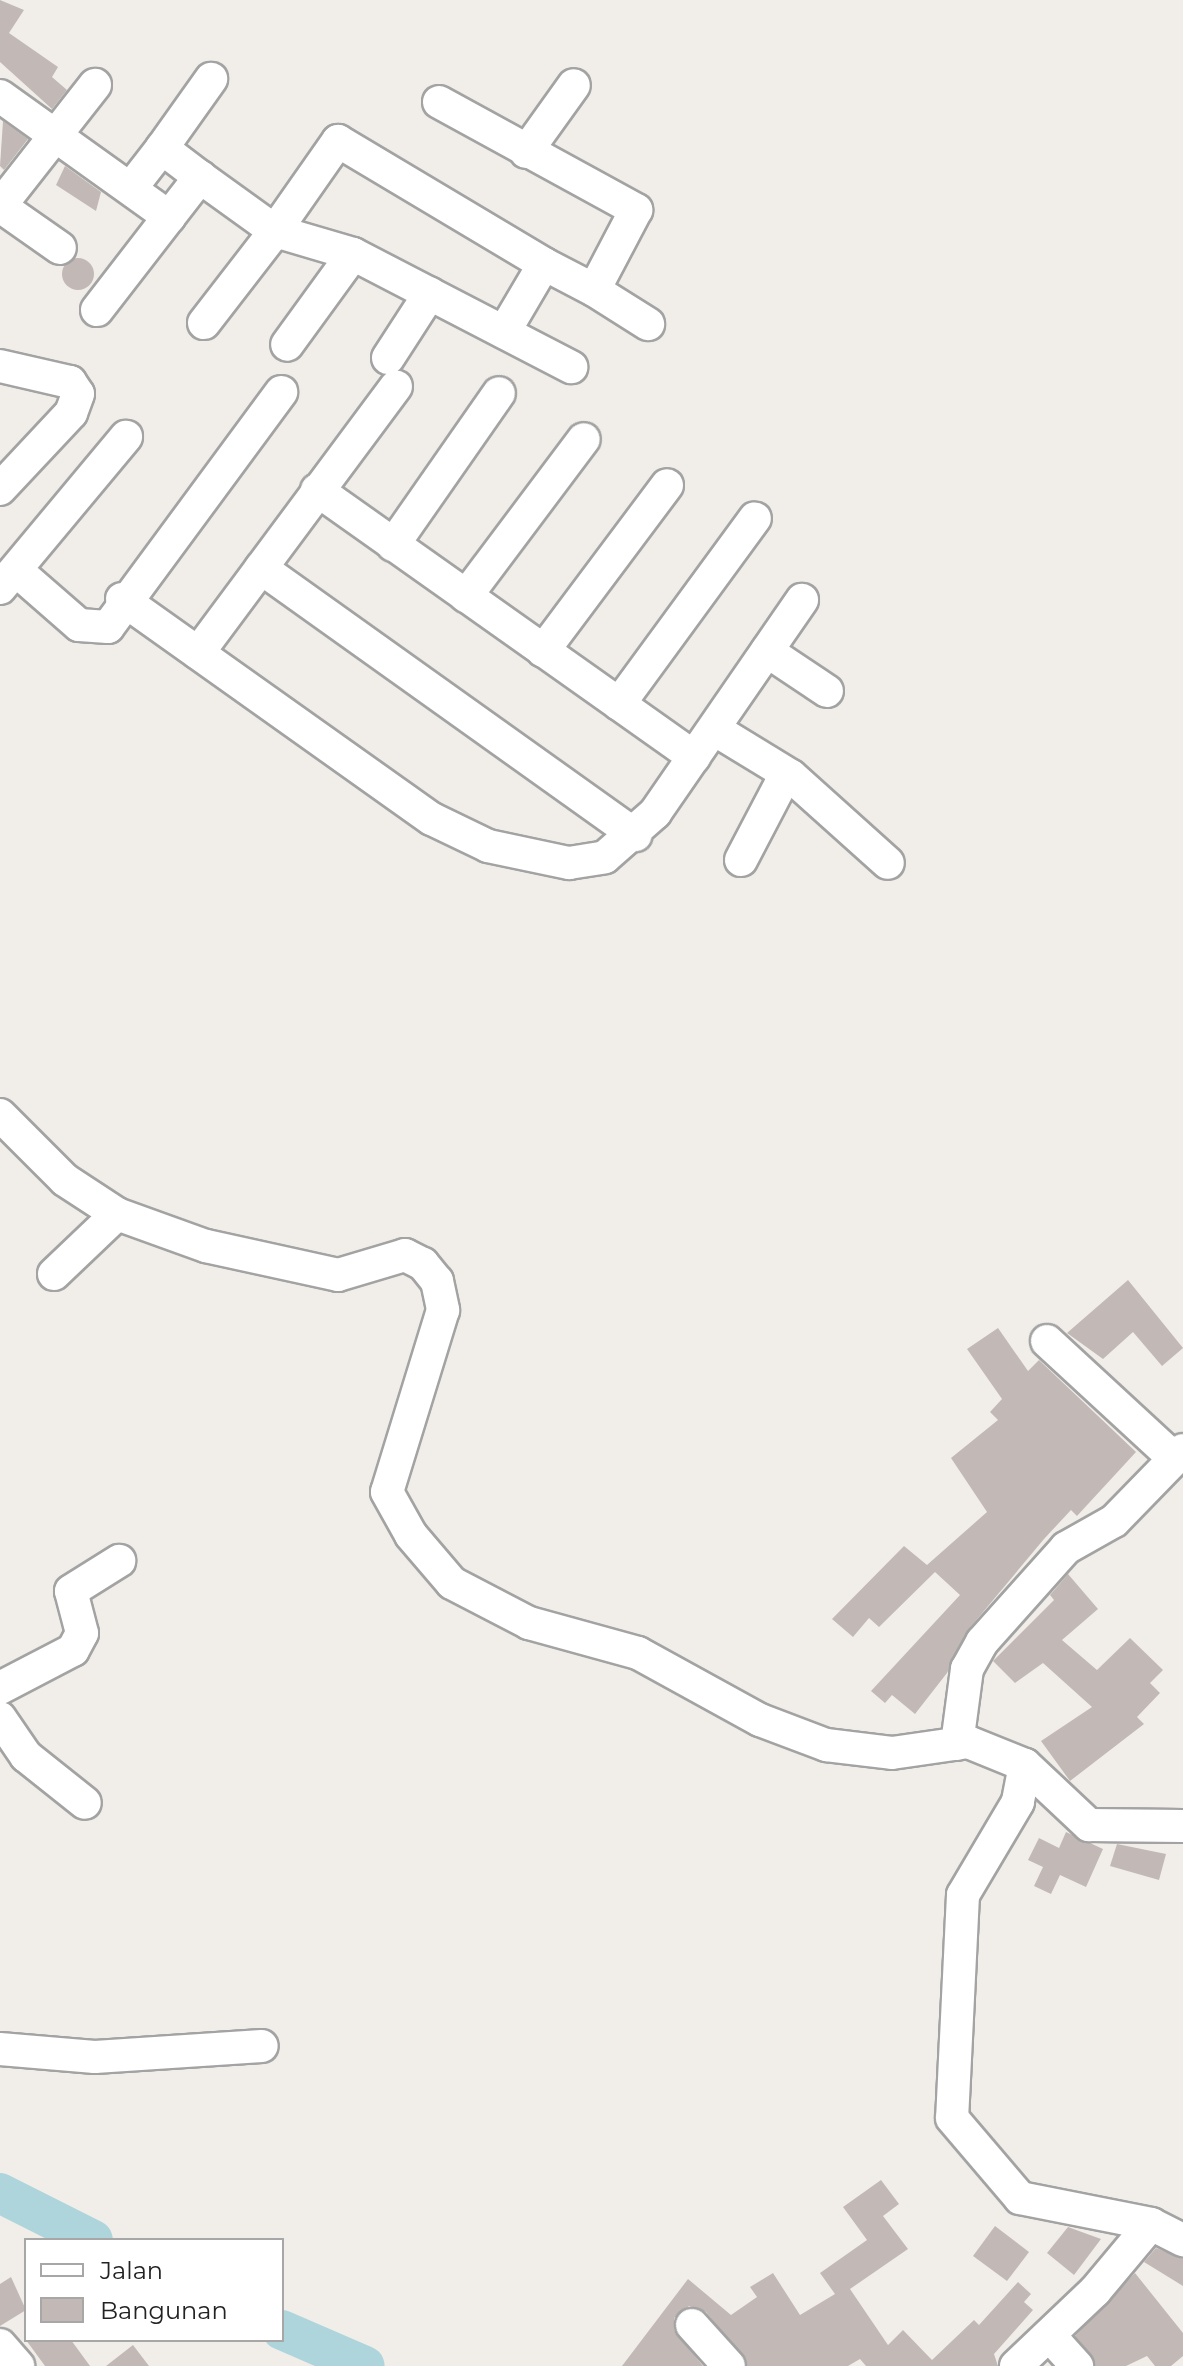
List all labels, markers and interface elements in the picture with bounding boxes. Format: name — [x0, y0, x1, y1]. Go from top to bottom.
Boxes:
legend — [24, 2238, 284, 2342]
text: Jalan — [100, 2256, 163, 2285]
text: Bangunan — [100, 2296, 228, 2325]

